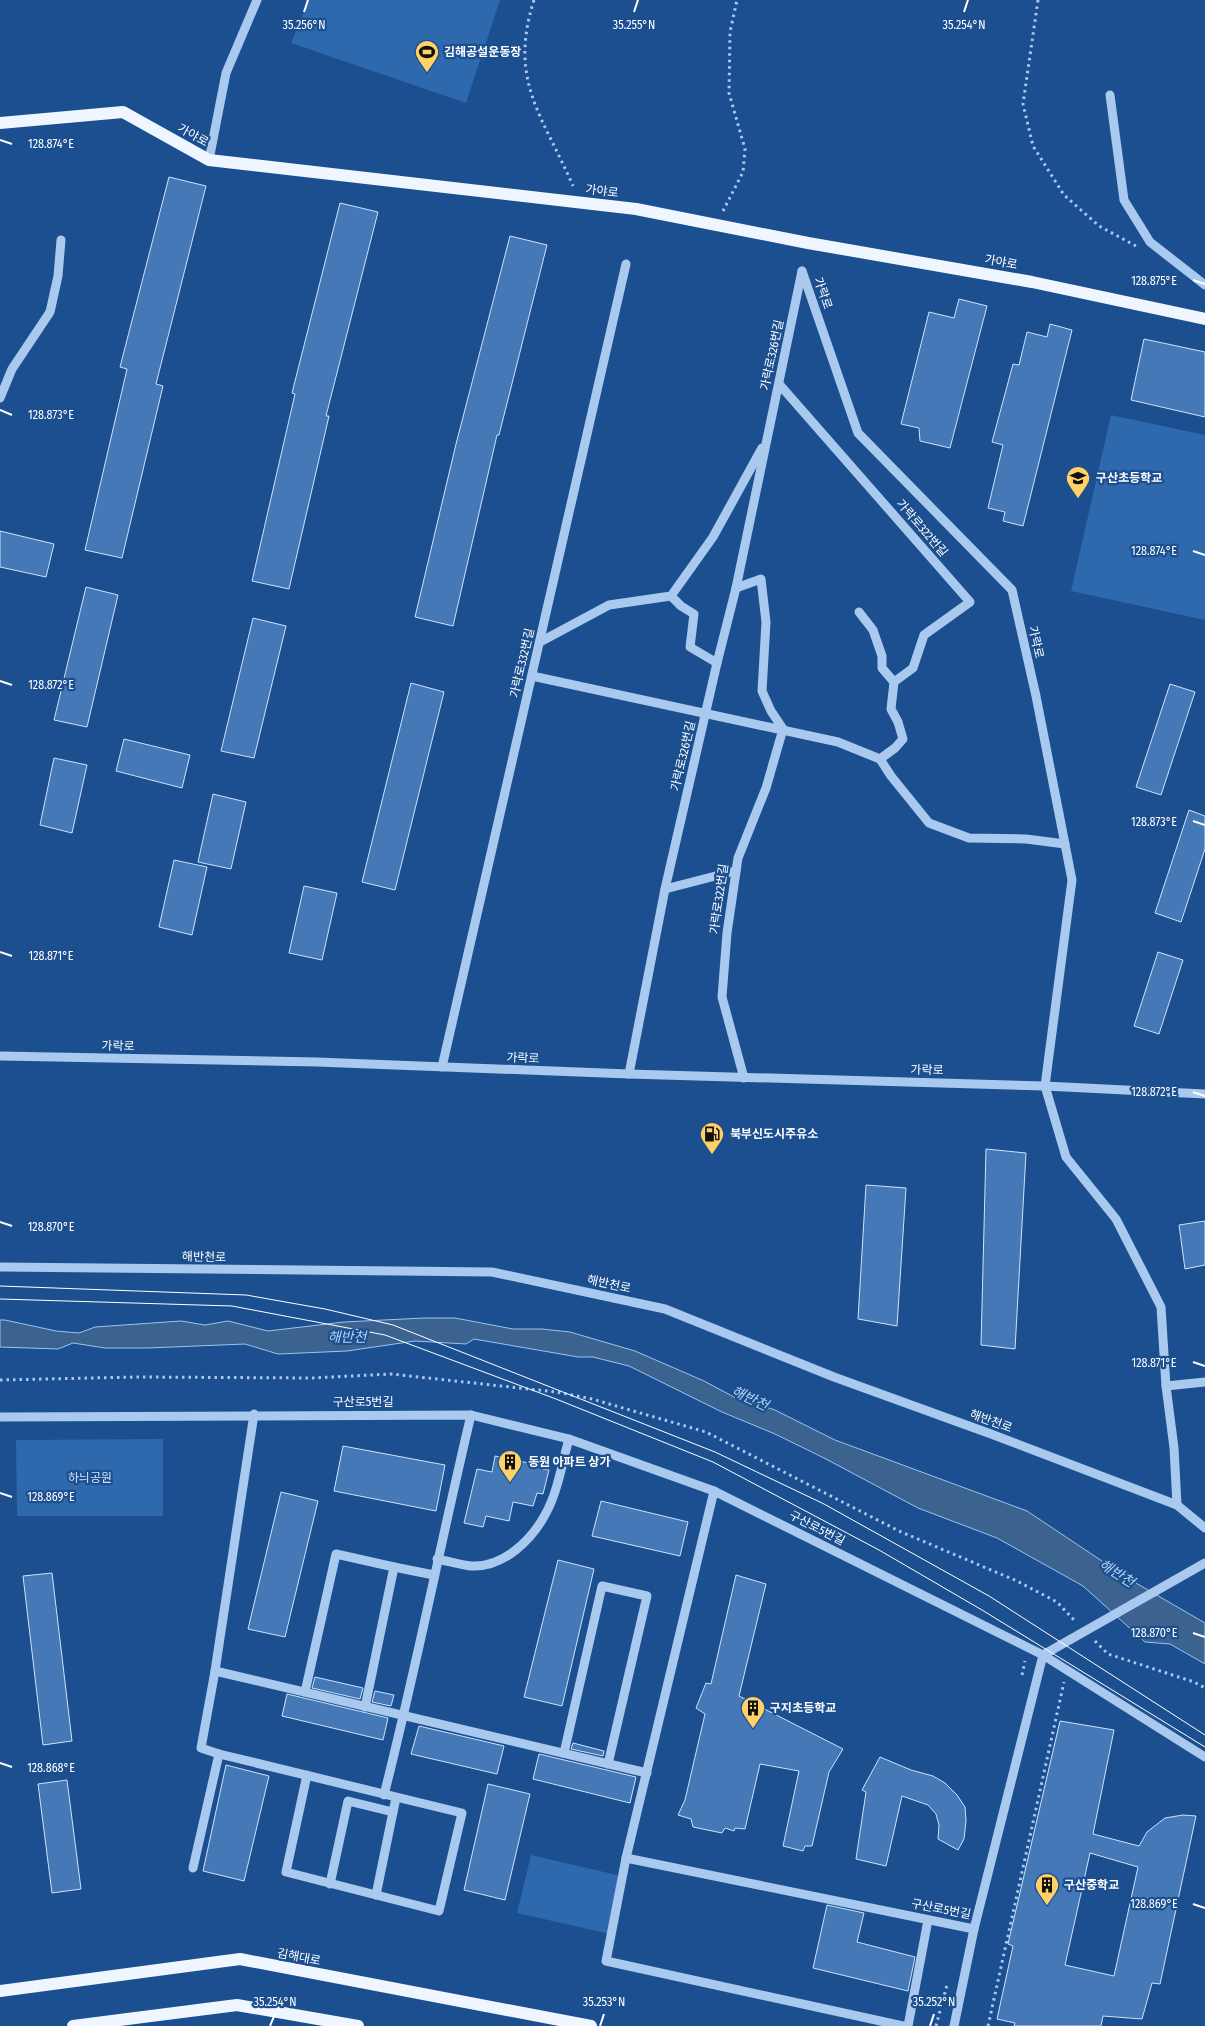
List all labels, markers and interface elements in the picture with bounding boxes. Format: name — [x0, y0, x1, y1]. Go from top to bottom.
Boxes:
text: 35.256°N — [282, 18, 326, 32]
text: 35.255°N — [613, 18, 655, 32]
text: 35.254°N — [943, 18, 985, 32]
sports icon: 김해공설운동장 — [414, 39, 440, 73]
place label: 김해공설운동장 — [444, 45, 521, 59]
street label: 가야로 — [175, 121, 211, 149]
text: 128.874°E — [28, 137, 74, 151]
street label: 가야로 — [585, 182, 619, 200]
street label: 가야로 — [983, 252, 1019, 272]
text: 128.875°E — [1131, 274, 1177, 288]
street label: 가락로 — [811, 275, 835, 311]
street label: 가락로326번길 — [758, 318, 786, 392]
text: 128.873°E — [28, 408, 74, 422]
school or university icon: 구산초등학교 — [1065, 465, 1091, 499]
place label: 구산초등학교 — [1096, 471, 1162, 485]
street label: 가락로322번길 — [893, 497, 951, 559]
text: 128.874°E — [1131, 544, 1177, 558]
street label: 가락로 — [1025, 624, 1047, 660]
street label: 가락로332번길 — [507, 627, 537, 699]
text: 128.872°E — [28, 678, 74, 692]
street label: 가락로326번길 — [668, 719, 698, 793]
text: 128.873°E — [1131, 815, 1177, 829]
street label: 가락로322번길 — [707, 863, 731, 935]
text: 128.871°E — [28, 949, 74, 963]
street label: 가락로 — [101, 1039, 135, 1053]
street label: 가락로 — [506, 1050, 540, 1066]
street label: 가락로 — [910, 1063, 944, 1077]
text: 128.872°E — [1131, 1085, 1177, 1099]
fuel station icon: 북부신도시주유소 — [699, 1121, 725, 1155]
place label: 북부신도시주유소 — [730, 1127, 818, 1141]
text: 128.870°E — [28, 1220, 75, 1234]
street label: 해반천로 — [182, 1250, 226, 1264]
street label: 해반천로 — [586, 1273, 632, 1295]
water label: 해반천 — [328, 1329, 367, 1346]
text: 128.871°E — [1131, 1356, 1177, 1370]
water label: 해반천 — [729, 1383, 772, 1415]
street label: 구산로5번길 — [333, 1395, 393, 1409]
street label: 해반천로 — [968, 1407, 1014, 1435]
building icon: 동원 아파트 상가 — [497, 1449, 523, 1483]
place label: 동원 아파트 상가 — [528, 1455, 610, 1469]
park label: 하늬공원 — [68, 1471, 112, 1485]
text: 128.869°E — [27, 1490, 75, 1504]
street label: 구산로5번길 — [787, 1508, 847, 1548]
water label: 해반천 — [1096, 1556, 1139, 1591]
text: 128.870°E — [1131, 1626, 1178, 1640]
building icon: 구지초등학교 — [740, 1695, 766, 1729]
place label: 구지초등학교 — [770, 1701, 836, 1715]
text: 128.868°E — [27, 1761, 75, 1775]
building icon: 구산중학교 — [1034, 1872, 1060, 1906]
place label: 구산중학교 — [1064, 1878, 1119, 1892]
street label: 구산로5번길 — [910, 1896, 972, 1922]
text: 128.869°E — [1130, 1897, 1178, 1911]
street label: 김해대로 — [276, 1946, 322, 1968]
text: 35.254°N — [254, 1995, 296, 2009]
text: 35.253°N — [583, 1995, 625, 2009]
text: 35.252°N — [913, 1995, 955, 2009]

